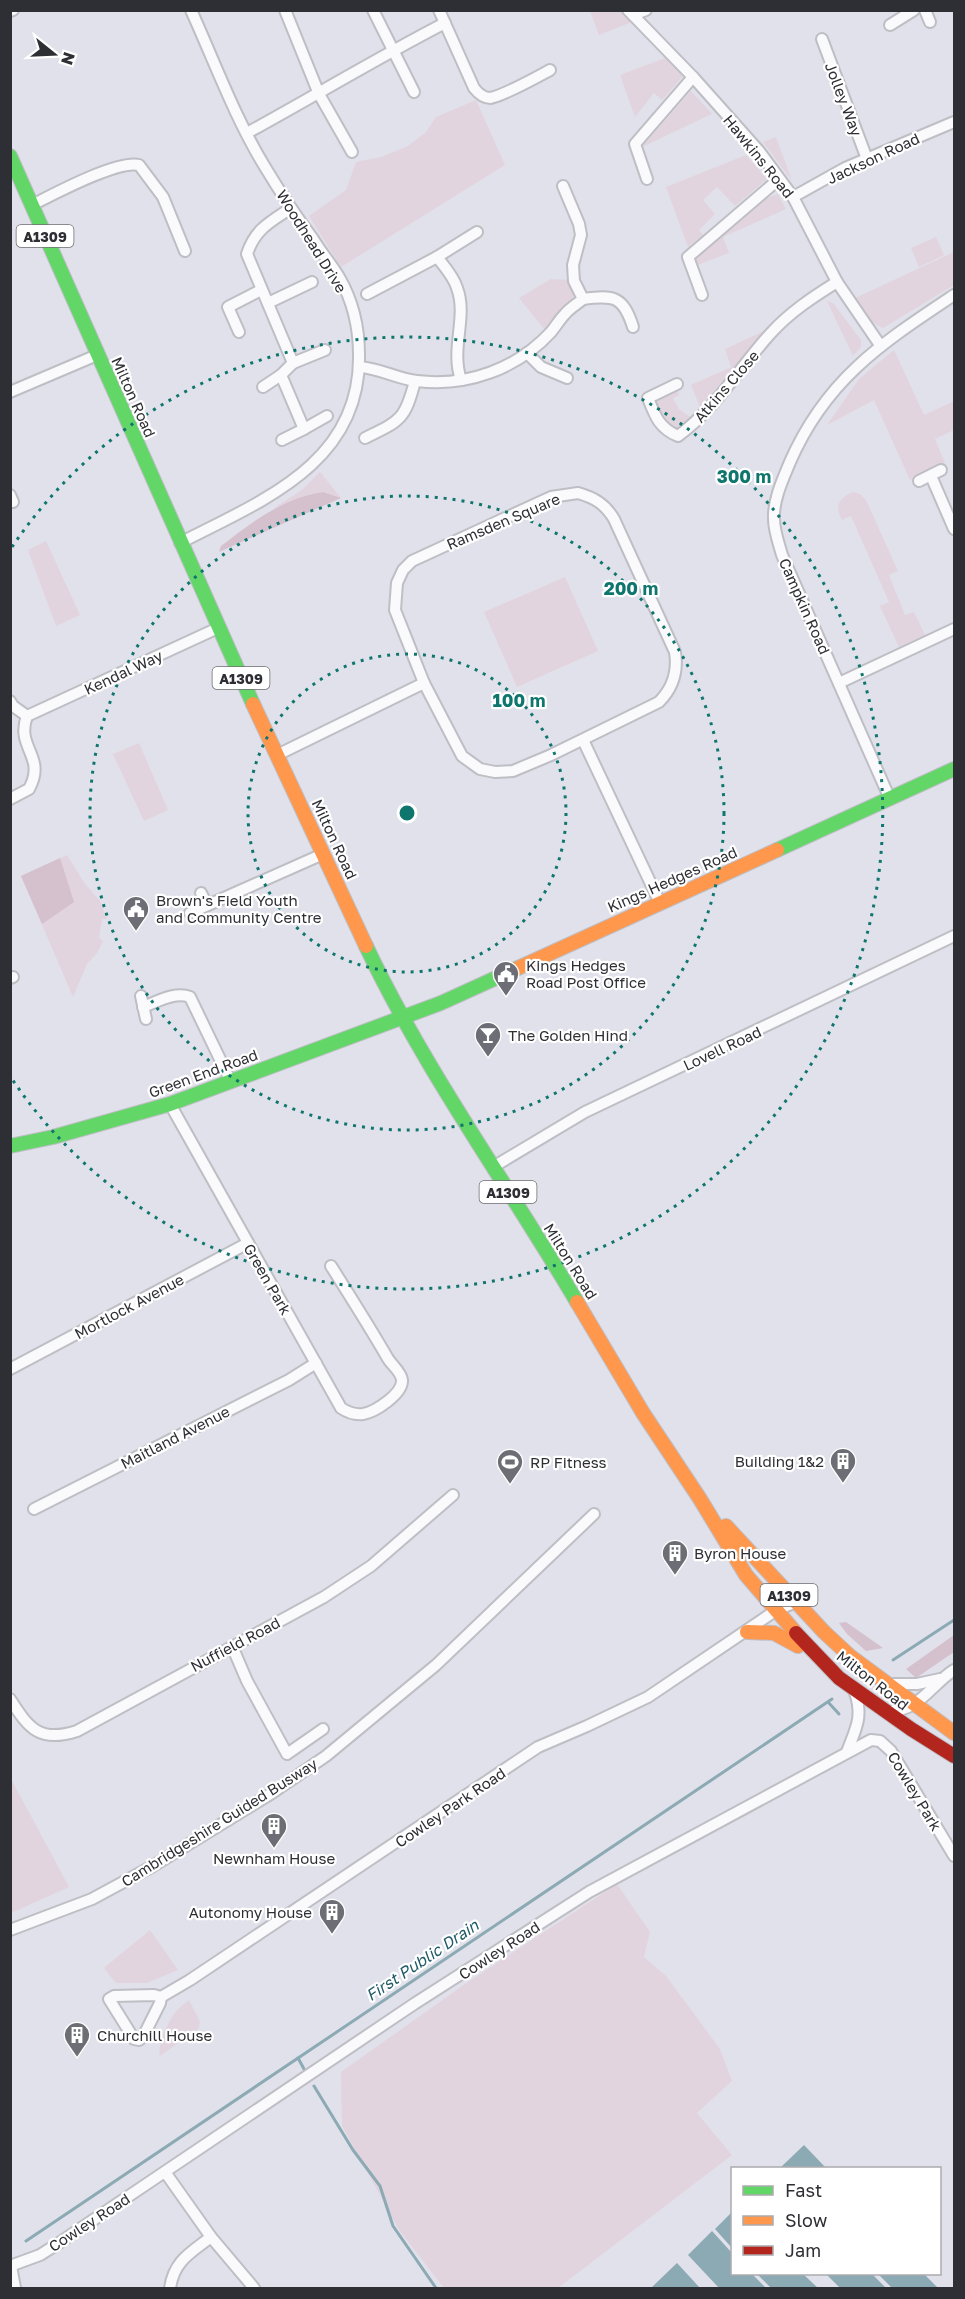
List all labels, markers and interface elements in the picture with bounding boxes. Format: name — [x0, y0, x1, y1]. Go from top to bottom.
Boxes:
north arrow — [24, 24, 84, 84]
text: N — [57, 50, 80, 68]
street label: Jolley Way — [822, 60, 867, 139]
street label: Hawkins Road — [720, 111, 798, 201]
street label: Jackson Road — [824, 129, 922, 187]
street label: Woodhead Drive — [273, 186, 351, 296]
road number: A1309 — [16, 225, 74, 247]
street label: Atkins Close — [690, 346, 762, 426]
street label: Milton Road — [108, 354, 160, 440]
text: 300 m — [717, 465, 771, 487]
street label: Ramsden Square — [444, 489, 563, 553]
street label: Campkin Road — [776, 555, 834, 657]
text: 200 m — [604, 577, 658, 599]
street label: Kendal Way — [81, 646, 166, 698]
road number: A1309 — [212, 667, 270, 689]
text: 100 m — [493, 689, 545, 711]
street label: Milton Road — [309, 796, 361, 882]
centre of rings — [397, 803, 417, 823]
street label: Kings Hedges Road — [604, 842, 740, 916]
place label: Brown's Field Youth and Community Centre — [156, 891, 322, 926]
public building icon: Brown's Field Youth and Community Centre — [121, 894, 151, 932]
place label: Kings Hedges Road Post Office — [526, 956, 646, 991]
public building icon: Kings Hedges Road Post Office — [491, 959, 521, 997]
bar icon: The Golden Hind — [473, 1020, 503, 1058]
street label: Lovell Road — [680, 1022, 764, 1074]
place label: The Golden Hind — [508, 1026, 628, 1044]
street label: Green End Road — [146, 1045, 260, 1101]
road number: A1309 — [480, 1181, 536, 1203]
street label: Milton Road — [541, 1220, 601, 1302]
street label: Green Park — [240, 1240, 296, 1318]
street label: Mortlock Avenue — [71, 1270, 187, 1342]
street label: Maitland Avenue — [118, 1402, 233, 1472]
building icon: Building 1&2 — [828, 1446, 858, 1484]
sports icon: RP Fitness — [495, 1447, 525, 1485]
place label: Building 1&2 — [735, 1452, 824, 1470]
place label: RP Fitness — [530, 1453, 607, 1471]
building icon: Byron House — [660, 1538, 690, 1576]
place label: Byron House — [694, 1544, 786, 1562]
road number: A1309 — [760, 1584, 818, 1606]
street label: Nuffield Road — [187, 1613, 283, 1675]
street label: Milton Road — [834, 1646, 912, 1714]
street label: Cowley Park — [884, 1748, 946, 1834]
street label: Cambridgeshire Guided Busway — [118, 1754, 321, 1890]
street label: Cowley Park Road — [391, 1763, 509, 1851]
building icon: Newnham House — [259, 1811, 289, 1849]
place label: Newnham House — [213, 1849, 335, 1867]
building icon: Autonomy House — [317, 1897, 347, 1935]
place label: Autonomy House — [189, 1903, 312, 1921]
water label: First Public Drain — [362, 1914, 483, 2005]
street label: Cowley Road — [455, 1917, 543, 1983]
building icon: Churchill House — [62, 2020, 92, 2058]
place label: Churchill House — [97, 2026, 212, 2044]
legend — [731, 2167, 941, 2275]
text: Fast — [785, 2179, 822, 2201]
street label: Cowley Road — [45, 2189, 133, 2255]
text: Slow — [785, 2209, 828, 2231]
text: Jam — [785, 2239, 821, 2261]

